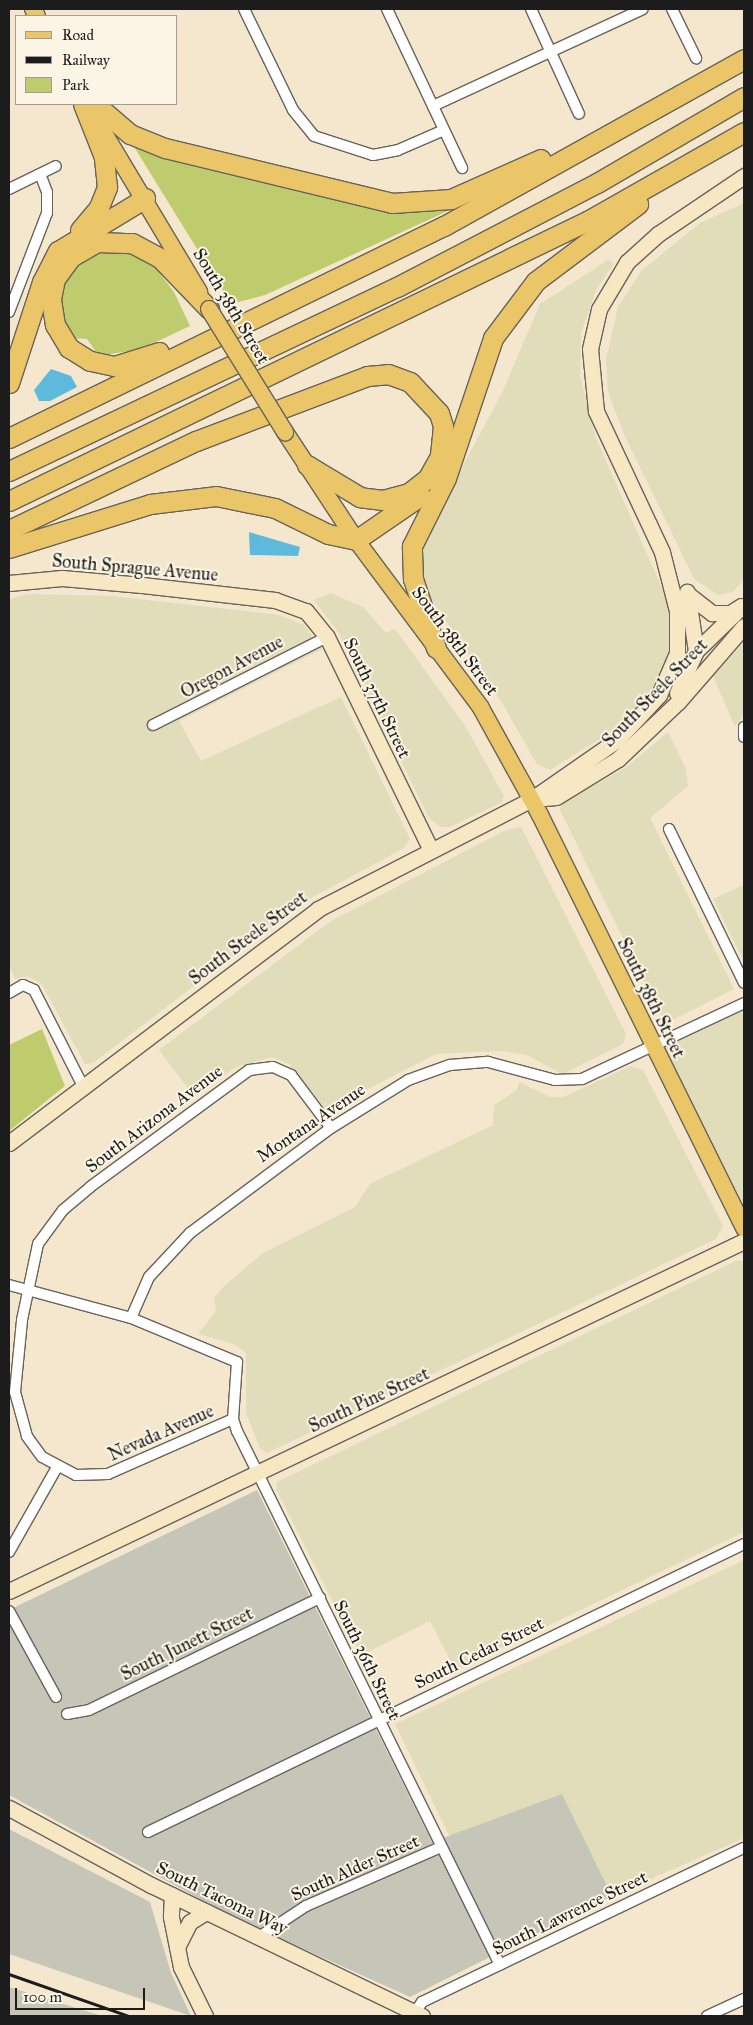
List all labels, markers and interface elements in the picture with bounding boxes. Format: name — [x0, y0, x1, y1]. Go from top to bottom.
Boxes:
legend — [15, 15, 178, 105]
text: Road — [62, 26, 94, 44]
text: Railway — [62, 51, 110, 69]
text: Park — [62, 76, 89, 94]
street label: South 38th Street — [188, 244, 274, 368]
street label: South Sprague Avenue — [51, 550, 219, 586]
street label: South 38th Street — [407, 582, 503, 700]
street label: Oregon Avenue — [177, 631, 287, 703]
street label: South 37th Street — [339, 634, 415, 762]
street label: South Steele Street — [598, 634, 712, 752]
street label: South Steele Street — [185, 887, 311, 989]
street label: South 38th Street — [613, 934, 689, 1062]
street label: South Arizona Avenue — [81, 1060, 227, 1178]
street label: Montana Avenue — [253, 1079, 369, 1167]
street label: South Pine Street — [305, 1363, 433, 1437]
street label: Nevada Avenue — [105, 1400, 217, 1466]
street label: South 36th Street — [329, 1596, 405, 1724]
street label: South Junett Street — [117, 1603, 257, 1685]
street label: South Cedar Street — [411, 1612, 547, 1694]
street label: South Alder Street — [287, 1830, 423, 1906]
street label: South Tacoma Way — [153, 1857, 291, 1939]
street label: South Lawrence Street — [489, 1866, 651, 1960]
scale bar — [18, 1978, 148, 2010]
text: 100 m — [23, 1988, 62, 2006]

